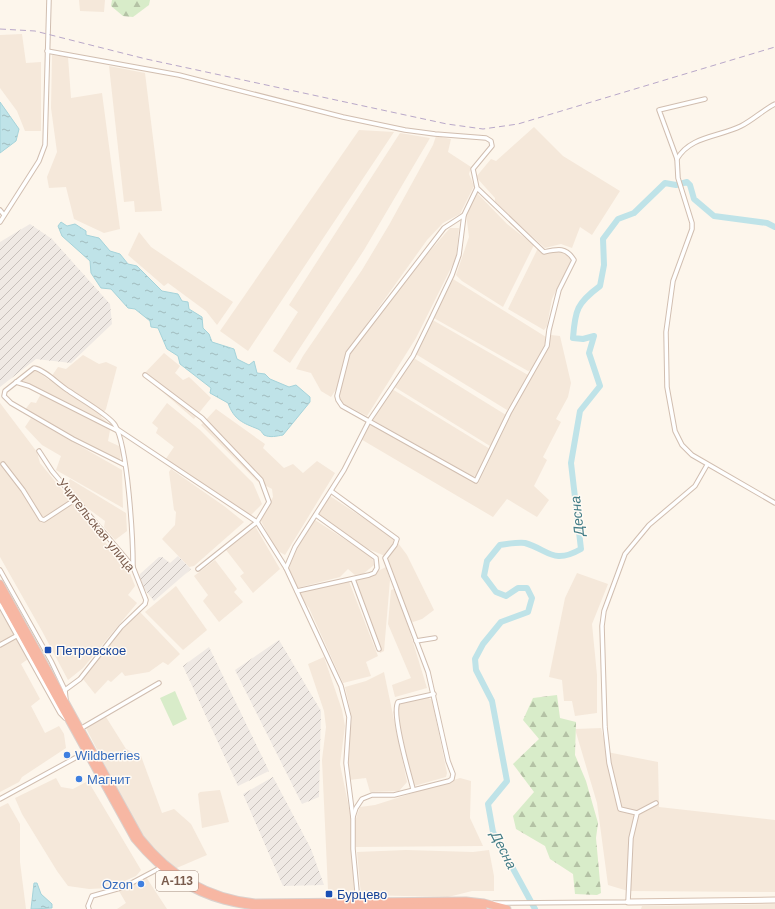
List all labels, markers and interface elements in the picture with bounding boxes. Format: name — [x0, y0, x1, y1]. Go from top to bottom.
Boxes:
street label: Учительская улица — [54, 475, 139, 575]
water label: Десна — [567, 495, 587, 539]
place label: Петровское — [56, 643, 126, 658]
marker: Петровское — [43, 645, 53, 655]
place label: Wildberries — [75, 748, 141, 763]
marker: Wildberries — [62, 750, 72, 760]
place label: Магнит — [87, 772, 130, 787]
marker: Магнит — [74, 774, 84, 784]
water label: Десна — [487, 827, 520, 872]
road number: А-113 — [156, 871, 198, 891]
place label: Ozon — [102, 877, 133, 892]
marker: Ozon — [136, 879, 146, 889]
place label: Бурцево — [337, 887, 387, 902]
marker: Бурцево — [324, 889, 334, 899]

